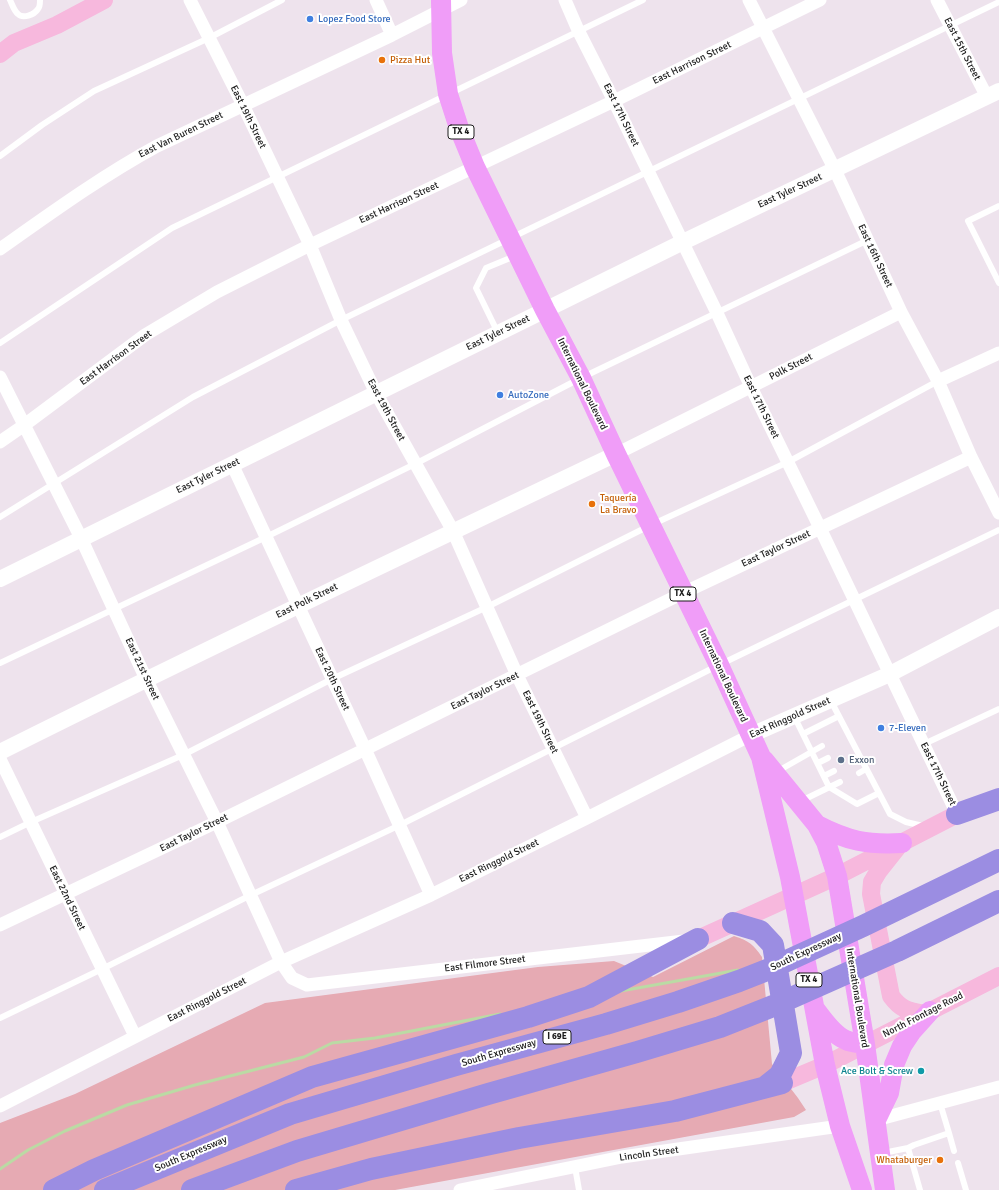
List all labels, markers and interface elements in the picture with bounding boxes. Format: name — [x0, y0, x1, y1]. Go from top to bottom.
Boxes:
place label: Lopez Food Store — [318, 13, 391, 25]
marker: Lopez Food Store — [305, 14, 315, 24]
street label: East 15th Street — [941, 16, 983, 82]
street label: East Harrison Street — [651, 39, 733, 87]
place label: Pizza Hut — [390, 54, 430, 66]
marker: Pizza Hut — [377, 55, 387, 65]
street label: East 17th Street — [601, 81, 641, 149]
street label: East 19th Street — [228, 83, 268, 151]
street label: East Van Buren Street — [137, 109, 225, 161]
road number: TX 4 — [448, 125, 474, 139]
street label: East Tyler Street — [756, 171, 824, 211]
street label: East Harrison Street — [357, 179, 441, 227]
street label: East 16th Street — [855, 222, 895, 290]
street label: East Tyler Street — [464, 312, 532, 354]
street label: East Harrison Street — [78, 328, 154, 388]
street label: International Boulevard — [554, 336, 610, 432]
street label: Polk Street — [767, 351, 815, 383]
street label: East 17th Street — [741, 373, 781, 441]
street label: East 19th Street — [365, 377, 407, 443]
place label: AutoZone — [508, 389, 549, 401]
marker: AutoZone — [495, 390, 505, 400]
street label: East Tyler Street — [174, 455, 242, 497]
place label: Taquería La Bravo — [600, 492, 637, 516]
marker: Taquería La Bravo — [587, 499, 597, 509]
street label: East Taylor Street — [740, 528, 812, 570]
street label: East Polk Street — [274, 581, 340, 621]
road number: TX 4 — [670, 587, 696, 601]
street label: International Boulevard — [696, 628, 750, 724]
street label: East 21st Street — [122, 636, 162, 702]
street label: East 20th Street — [312, 645, 352, 713]
street label: East Taylor Street — [449, 669, 521, 713]
street label: East 19th Street — [520, 688, 560, 756]
street label: East Ringgold Street — [748, 695, 832, 741]
place label: 7-Eleven — [889, 722, 926, 734]
marker: 7-Eleven — [876, 723, 886, 733]
street label: East 17th Street — [918, 740, 958, 808]
place label: Exxon — [849, 754, 874, 766]
marker: Exxon — [836, 755, 846, 765]
street label: East Taylor Street — [158, 811, 230, 855]
street label: East Ringgold Street — [457, 837, 541, 885]
street label: East 22nd Street — [46, 864, 88, 932]
street label: South Expressway — [769, 930, 843, 974]
street label: International Boulevard — [843, 947, 871, 1049]
street label: East Filmore Street — [444, 953, 526, 975]
road number: TX 4 — [796, 973, 822, 987]
street label: East Ringgold Street — [165, 975, 249, 1025]
street label: North Frontage Road — [881, 990, 965, 1040]
road number: I 69E — [543, 1030, 571, 1044]
street label: South Expressway — [460, 1037, 538, 1069]
place label: Ace Bolt & Screw — [841, 1065, 913, 1077]
marker: Ace Bolt & Screw — [916, 1066, 926, 1076]
street label: South Expressway — [153, 1133, 229, 1175]
street label: Lincoln Street — [619, 1144, 679, 1164]
place label: Whataburger — [876, 1154, 932, 1166]
marker: Whataburger — [935, 1155, 945, 1165]

